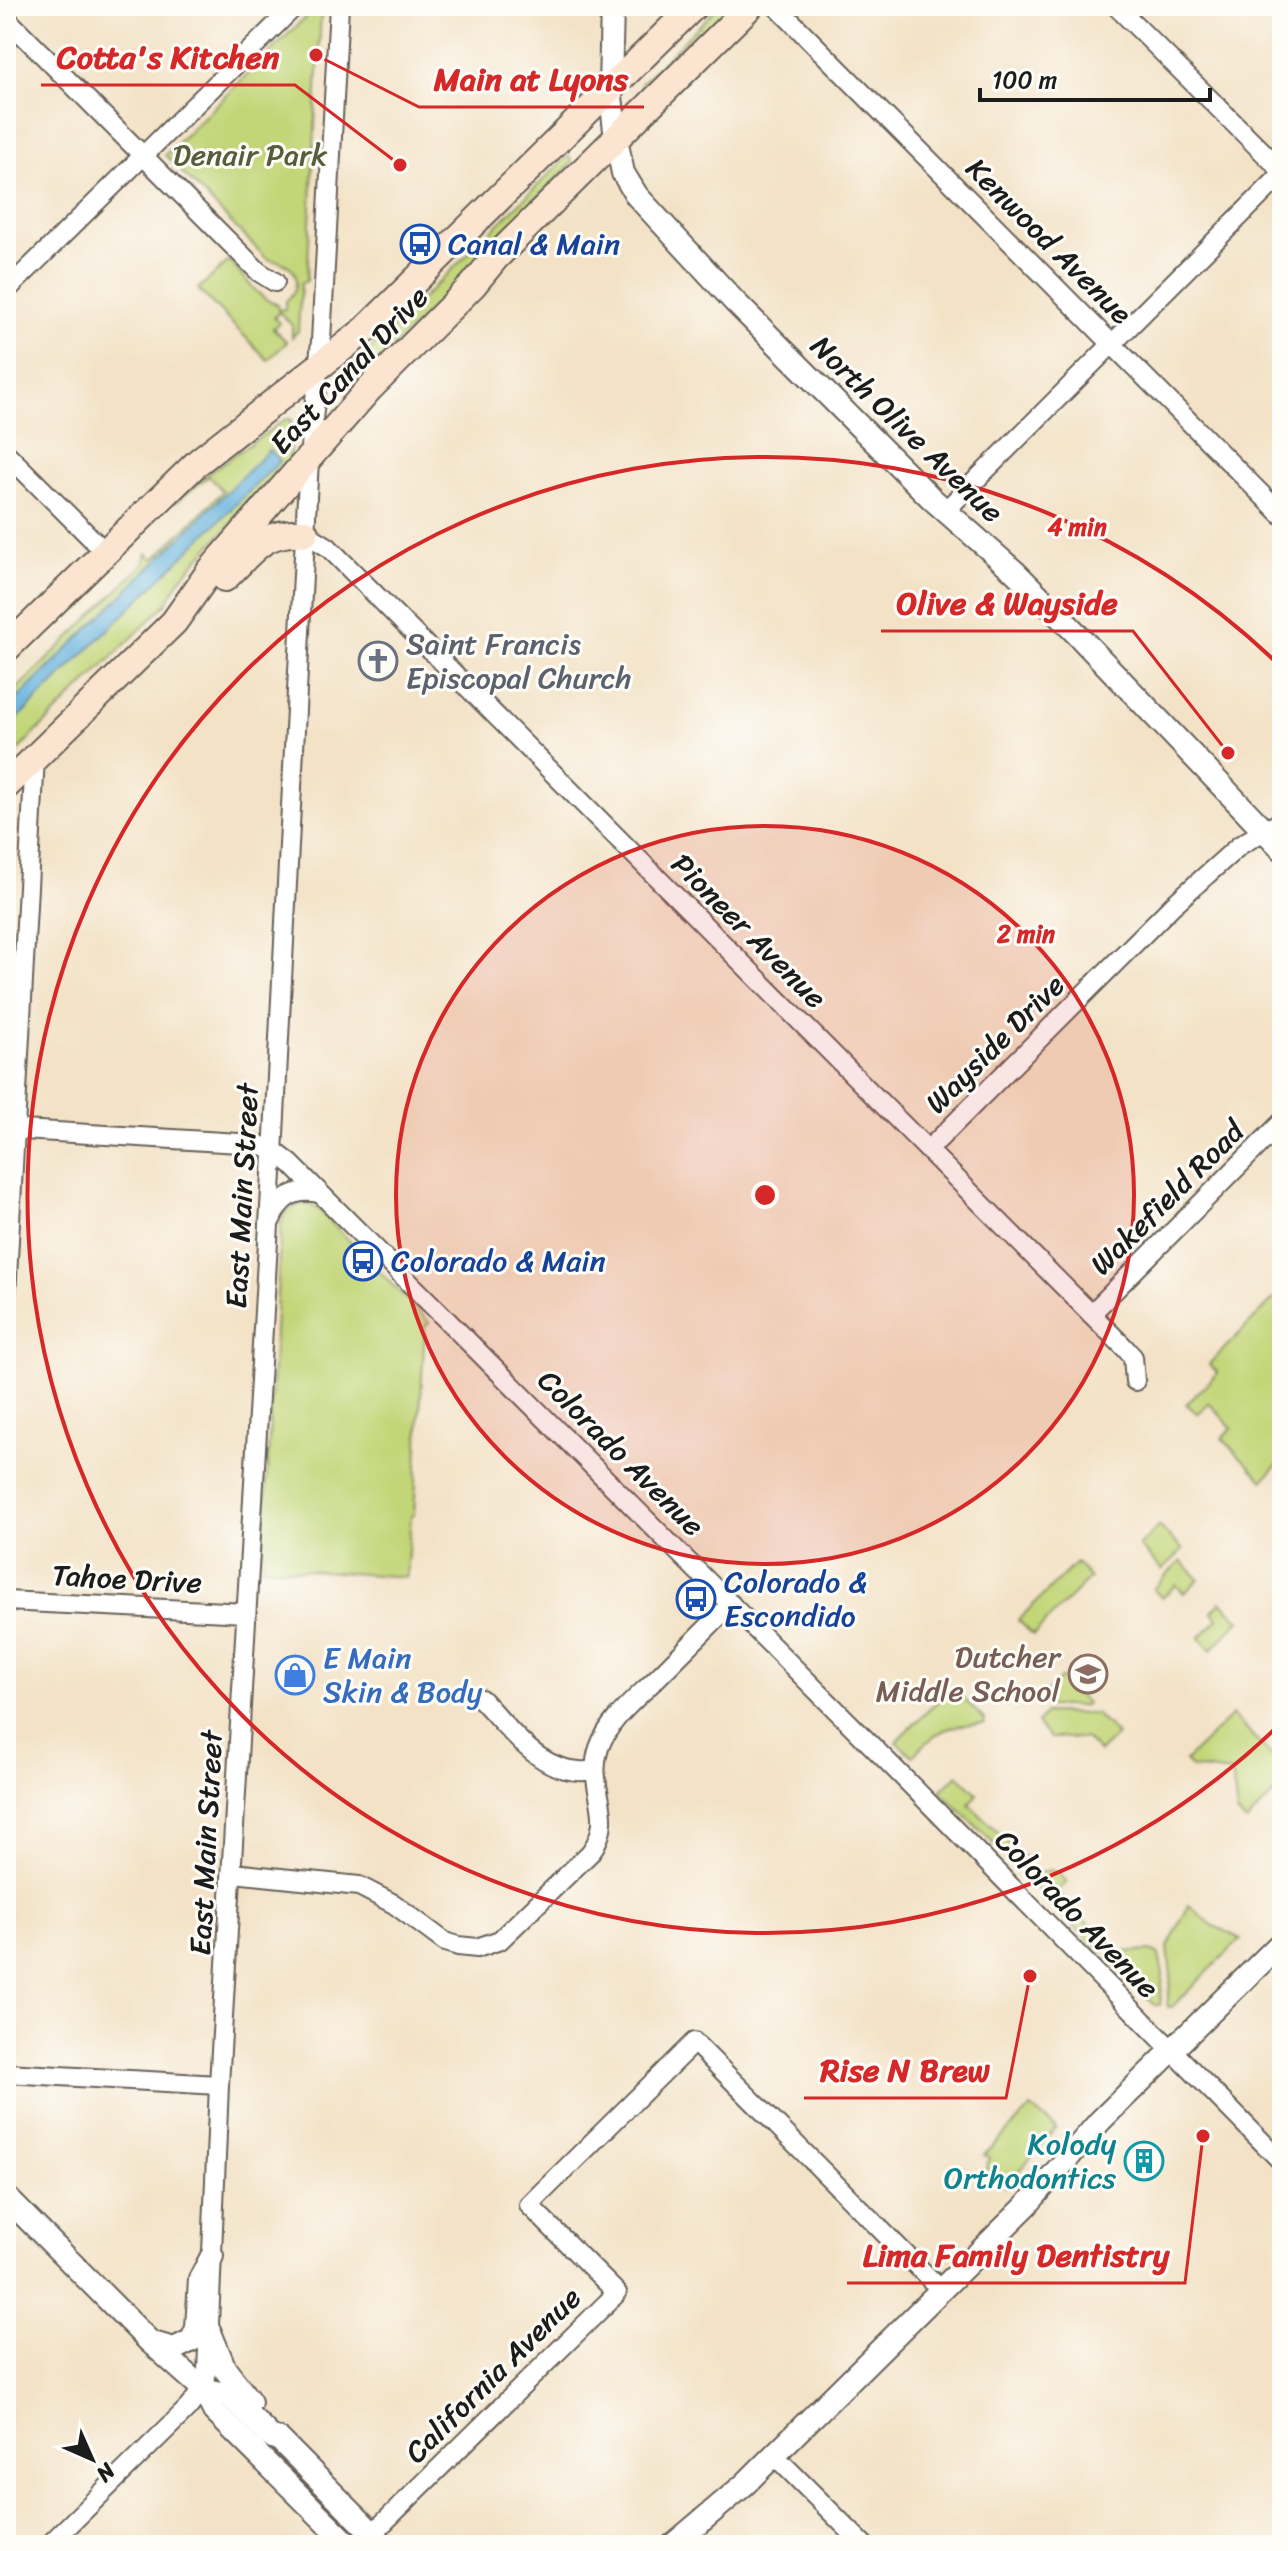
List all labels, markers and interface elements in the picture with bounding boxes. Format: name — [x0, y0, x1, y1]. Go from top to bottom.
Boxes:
callout: Cotta's Kitchen — [41, 29, 295, 85]
text: Cotta's Kitchen — [56, 29, 280, 86]
callout: Main at Lyons — [419, 51, 644, 107]
text: Main at Lyons — [433, 51, 629, 108]
scale bar — [980, 52, 1210, 102]
text: 100 m — [992, 59, 1057, 101]
park label: Denair Park — [173, 128, 328, 182]
street label: Kenwood Avenue — [952, 144, 1146, 338]
place label: Canal & Main — [448, 217, 620, 271]
bus stop icon: Canal & Main — [399, 223, 441, 265]
street label: East Canal Drive — [256, 273, 442, 467]
street label: North Olive Avenue — [797, 321, 1017, 537]
text: 4 min — [1047, 506, 1107, 548]
callout: Olive & Wayside — [881, 575, 1133, 631]
text: Olive & Wayside — [896, 575, 1118, 632]
place label: Saint Francis Episcopal Church — [406, 617, 632, 705]
church icon: Saint Francis Episcopal Church — [357, 640, 399, 682]
street label: Pioneer Avenue — [658, 840, 840, 1022]
text: 2 min — [996, 913, 1055, 955]
street label: Wayside Drive — [912, 961, 1078, 1127]
street label: East Main Street — [209, 1080, 275, 1310]
street label: Wakefield Road — [1076, 1106, 1259, 1289]
centre of rings — [751, 1181, 779, 1209]
place label: Colorado & Main — [391, 1234, 606, 1288]
bus stop icon: Colorado & Main — [342, 1240, 384, 1282]
street label: Colorado Avenue — [524, 1356, 718, 1550]
street label: Tahoe Drive — [51, 1548, 203, 1610]
place label: Colorado & Escondido — [724, 1555, 867, 1643]
bus stop icon: Colorado & Escondido — [675, 1578, 717, 1620]
place label: Dutcher Middle School — [876, 1630, 1062, 1718]
place label: E Main Skin & Body — [323, 1631, 483, 1719]
school or university icon: Dutcher Middle School — [1067, 1653, 1109, 1695]
shop icon: E Main Skin & Body — [274, 1654, 316, 1696]
street label: East Main Street — [173, 1727, 239, 1957]
street label: Colorado Avenue — [981, 1816, 1173, 2012]
callout: Rise N Brew — [804, 2042, 1006, 2098]
text: Rise N Brew — [819, 2042, 991, 2099]
place label: Kolody Orthodontics — [944, 2117, 1117, 2205]
building icon: Kolody Orthodontics — [1123, 2140, 1165, 2182]
callout: Lima Family Dentistry — [847, 2227, 1185, 2283]
text: Lima Family Dentistry — [863, 2227, 1171, 2284]
street label: California Avenue — [391, 2273, 595, 2477]
north arrow — [52, 2419, 132, 2499]
text: N — [86, 2453, 126, 2492]

